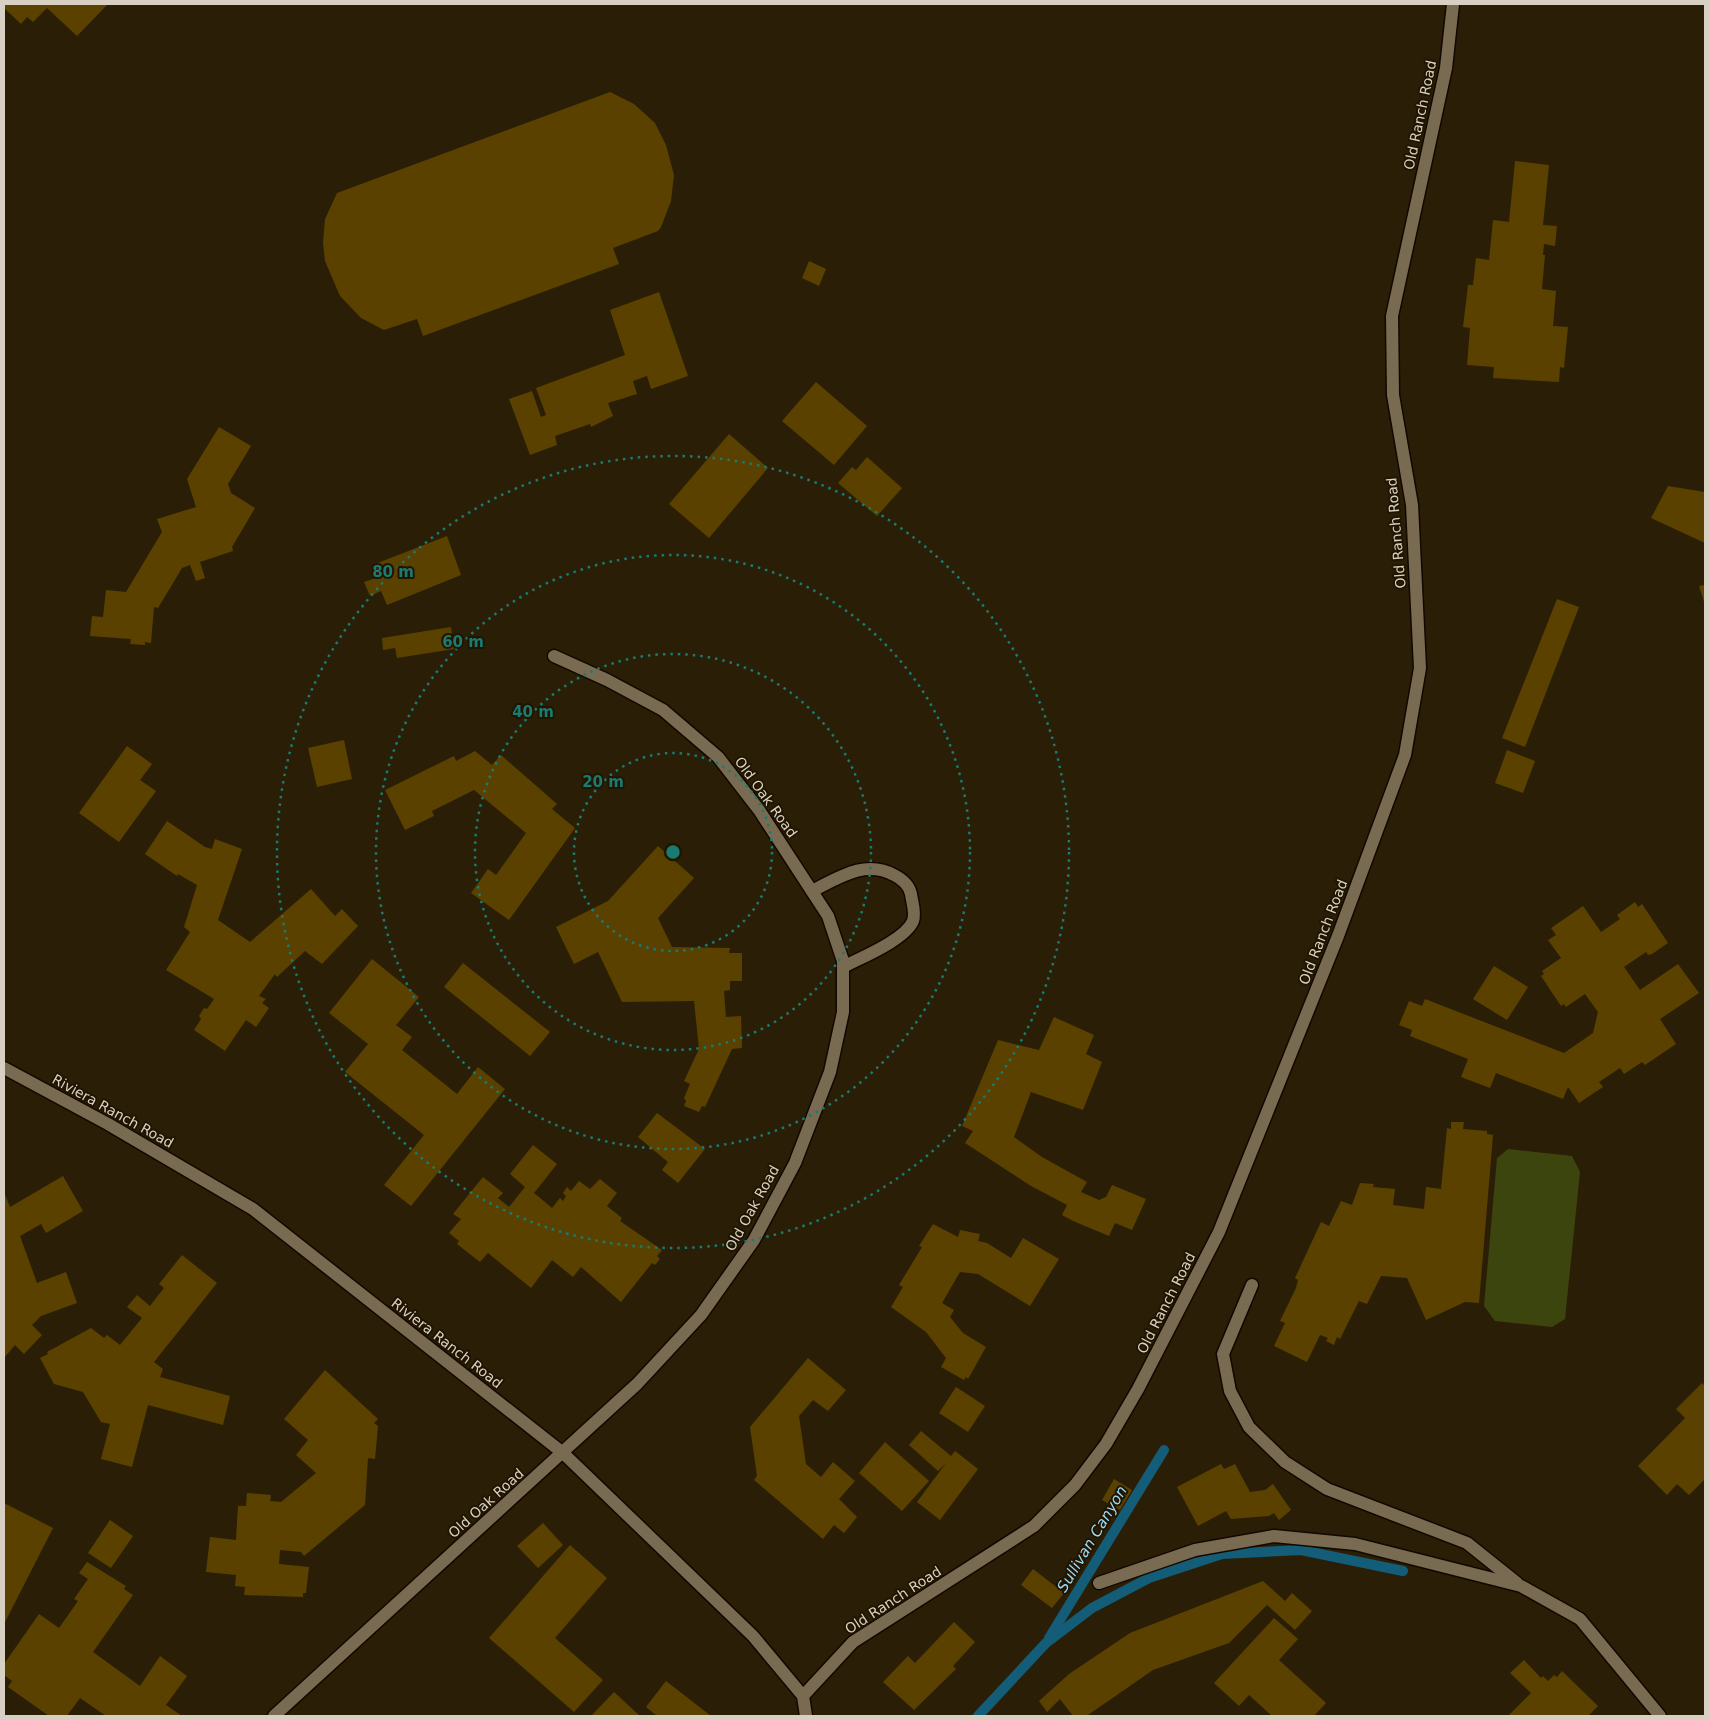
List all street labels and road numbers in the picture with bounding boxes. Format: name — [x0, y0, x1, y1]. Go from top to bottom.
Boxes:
street label: Old Ranch Road — [1401, 59, 1439, 171]
street label: Old Ranch Road — [1383, 477, 1409, 589]
street label: Old Oak Road — [731, 754, 801, 840]
street label: Old Ranch Road — [1296, 877, 1350, 987]
street label: Riviera Ranch Road — [50, 1071, 176, 1151]
street label: Old Oak Road — [722, 1162, 782, 1254]
street label: Old Ranch Road — [1134, 1250, 1198, 1356]
street label: Riviera Ranch Road — [388, 1295, 506, 1391]
street label: Old Oak Road — [445, 1465, 527, 1541]
street label: Old Ranch Road — [842, 1563, 944, 1637]

